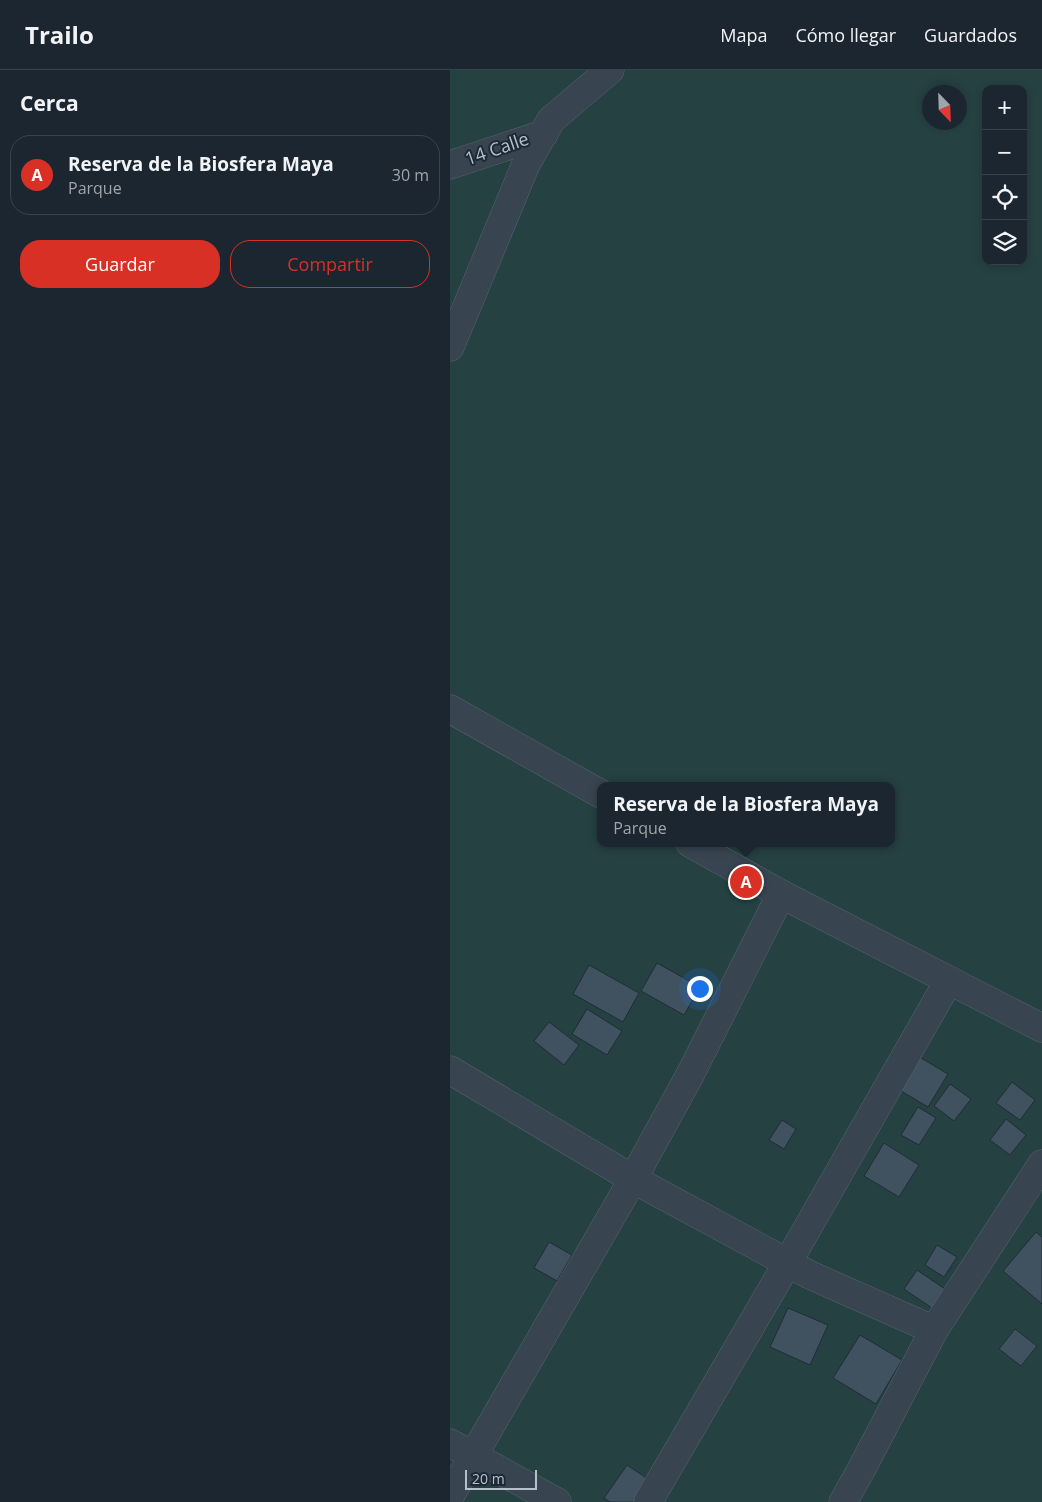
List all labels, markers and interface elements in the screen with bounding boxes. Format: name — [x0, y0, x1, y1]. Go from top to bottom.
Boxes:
text: Trailo — [25, 18, 94, 51]
text: Mapa — [720, 23, 767, 47]
text: Cómo llegar — [795, 23, 896, 47]
text: Guardados — [924, 23, 1017, 47]
north arrow — [922, 85, 967, 130]
map controls — [982, 85, 1027, 265]
button: + — [982, 85, 1027, 130]
text: Cerca — [20, 89, 79, 117]
street label: 14 Calle — [462, 126, 532, 170]
button: − — [982, 130, 1027, 175]
text: Reserva de la Biosfera Maya — [68, 151, 334, 177]
text: A — [31, 164, 43, 186]
text: 30 m — [392, 164, 429, 186]
button: locate — [982, 175, 1027, 220]
text: Parque — [68, 177, 122, 199]
button: layers — [982, 220, 1027, 265]
button: Guardar — [20, 240, 220, 288]
button: Compartir — [230, 240, 430, 288]
popup — [597, 782, 895, 847]
text: Reserva de la Biosfera Maya — [613, 791, 879, 817]
text: Parque — [613, 817, 667, 839]
pin: A — [730, 863, 762, 901]
your location — [687, 976, 713, 1002]
scale bar — [465, 1467, 538, 1490]
text: 20 m — [472, 1469, 505, 1488]

